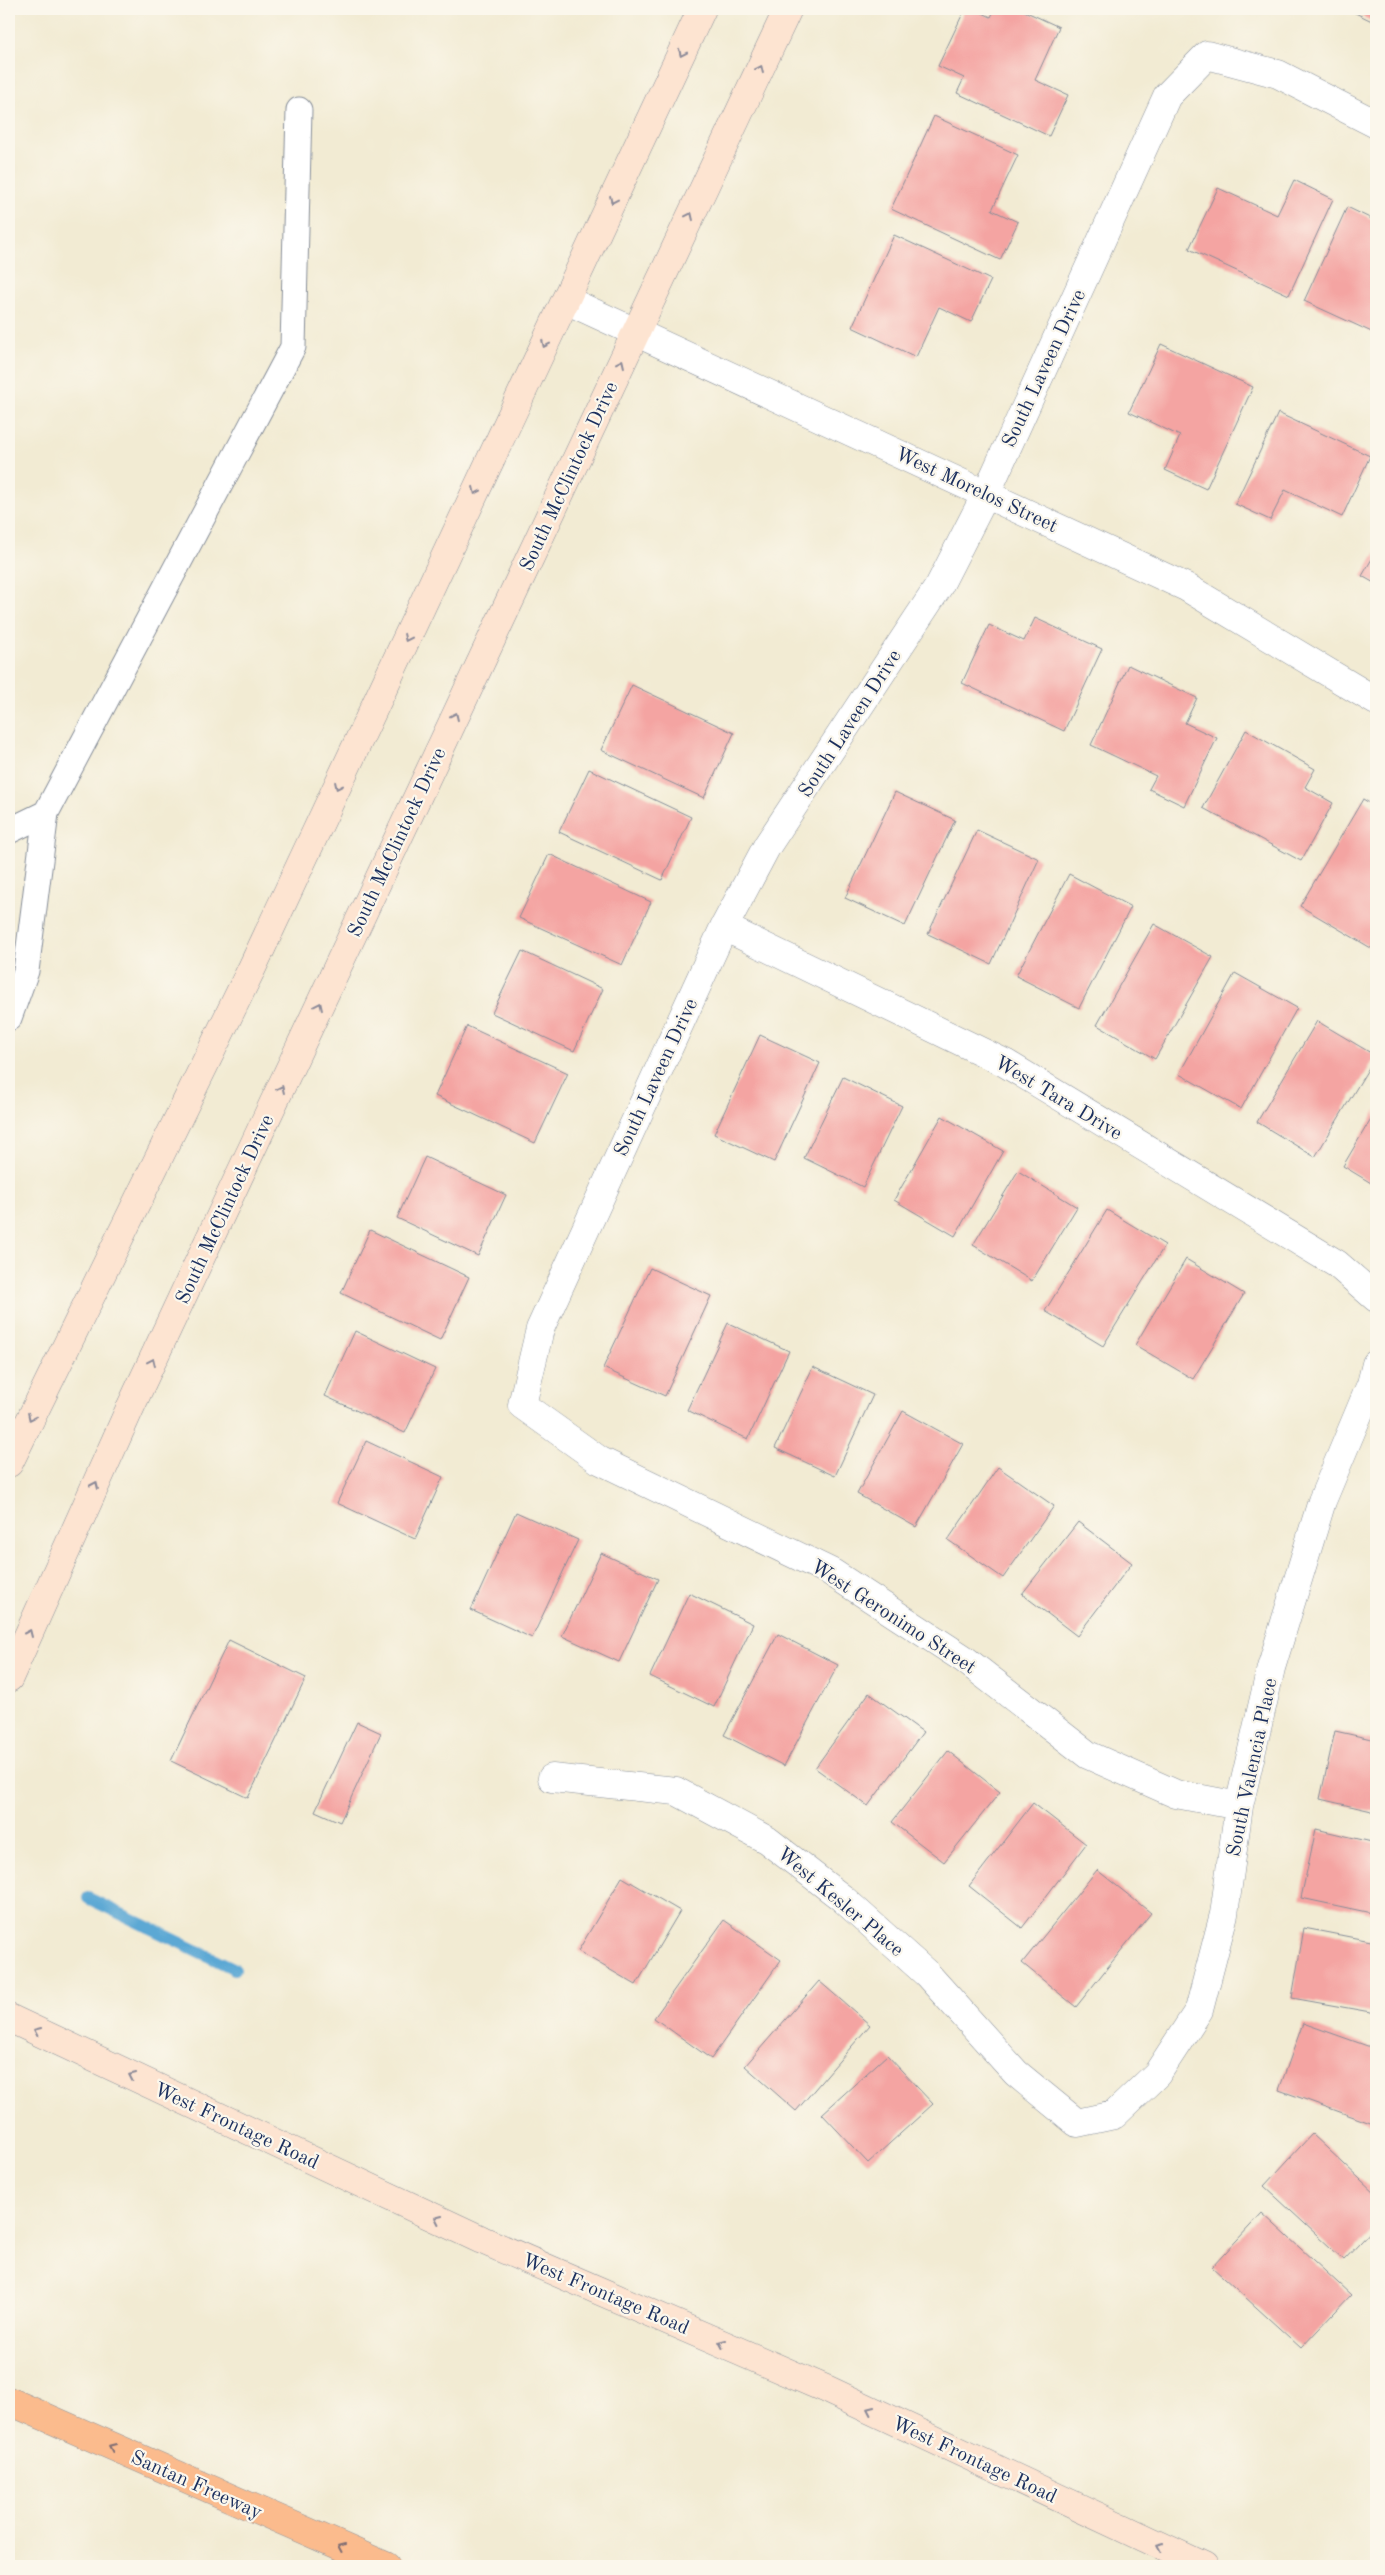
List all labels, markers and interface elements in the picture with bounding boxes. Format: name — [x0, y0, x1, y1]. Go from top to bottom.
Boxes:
one-way arrow — [677, 48, 688, 57]
one-way arrow — [754, 65, 764, 74]
one-way arrow — [608, 195, 619, 204]
one-way arrow — [684, 212, 695, 221]
street label: South Laveen Drive — [999, 287, 1090, 451]
one-way arrow — [541, 339, 551, 348]
one-way arrow — [615, 359, 625, 368]
street label: South McClintock Drive — [517, 379, 623, 575]
street label: West Morelos Street — [892, 444, 1060, 537]
one-way arrow — [472, 486, 482, 495]
one-way arrow — [403, 633, 413, 642]
street label: South Laveen Drive — [796, 647, 906, 801]
one-way arrow — [449, 712, 460, 721]
street label: South McClintock Drive — [345, 745, 451, 941]
one-way arrow — [334, 780, 344, 789]
street label: South Laveen Drive — [611, 996, 702, 1160]
one-way arrow — [313, 1002, 324, 1011]
street label: West Tara Drive — [991, 1053, 1125, 1145]
one-way arrow — [274, 1085, 285, 1094]
street label: South McClintock Drive — [173, 1112, 279, 1308]
one-way arrow — [145, 1358, 156, 1367]
one-way arrow — [27, 1412, 37, 1421]
one-way arrow — [89, 1481, 100, 1490]
street label: West Geronimo Street — [807, 1557, 979, 1678]
one-way arrow — [22, 1629, 33, 1638]
street label: South Valencia Place — [1224, 1676, 1282, 1859]
street label: West Kesler Place — [773, 1844, 907, 1961]
one-way arrow — [33, 2027, 42, 2037]
one-way arrow — [128, 2071, 137, 2082]
street label: West Frontage Road — [151, 2080, 322, 2174]
one-way arrow — [434, 2215, 443, 2225]
street label: West Frontage Road — [519, 2251, 692, 2339]
one-way arrow — [718, 2339, 727, 2350]
one-way arrow — [866, 2405, 875, 2416]
street label: West Frontage Road — [889, 2414, 1060, 2508]
one-way arrow — [108, 2442, 117, 2453]
street label: Santan Freeway — [127, 2448, 265, 2524]
one-way arrow — [1156, 2541, 1165, 2552]
one-way arrow — [337, 2542, 346, 2553]

